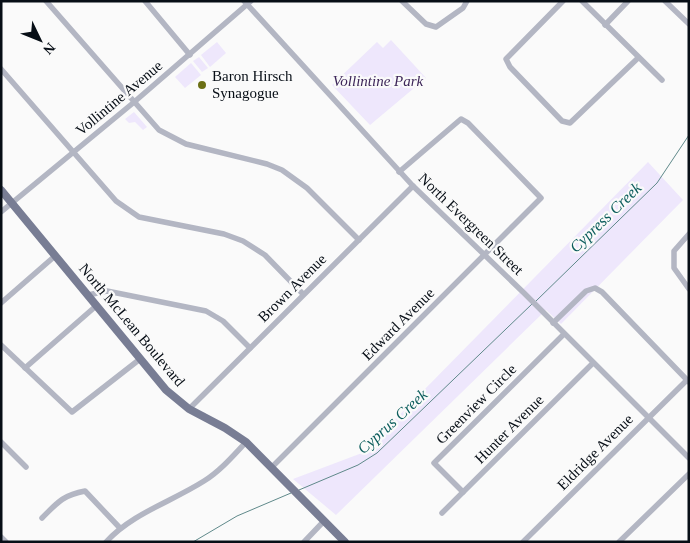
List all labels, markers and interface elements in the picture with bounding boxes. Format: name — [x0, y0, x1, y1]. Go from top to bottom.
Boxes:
north arrow — [15, 15, 65, 65]
text: N — [40, 40, 58, 57]
street label: Vollintine Avenue — [73, 57, 166, 139]
place label: Baron Hirsch Synagogue — [212, 68, 293, 101]
park label: Vollintine Park — [333, 73, 424, 89]
marker: Baron Hirsch Synagogue — [196, 79, 208, 91]
street label: North Evergreen Street — [416, 170, 527, 279]
water label: Cypress Creek — [566, 178, 646, 256]
street label: Brown Avenue — [255, 251, 329, 325]
street label: North McLean Boulevard — [76, 261, 188, 390]
street label: Edward Avenue — [359, 284, 438, 363]
street label: Greenview Circle — [433, 361, 519, 447]
water label: Cyprus Creek — [354, 385, 432, 458]
street label: Hunter Avenue — [471, 391, 547, 467]
street label: Eldridge Avenue — [554, 411, 636, 493]

